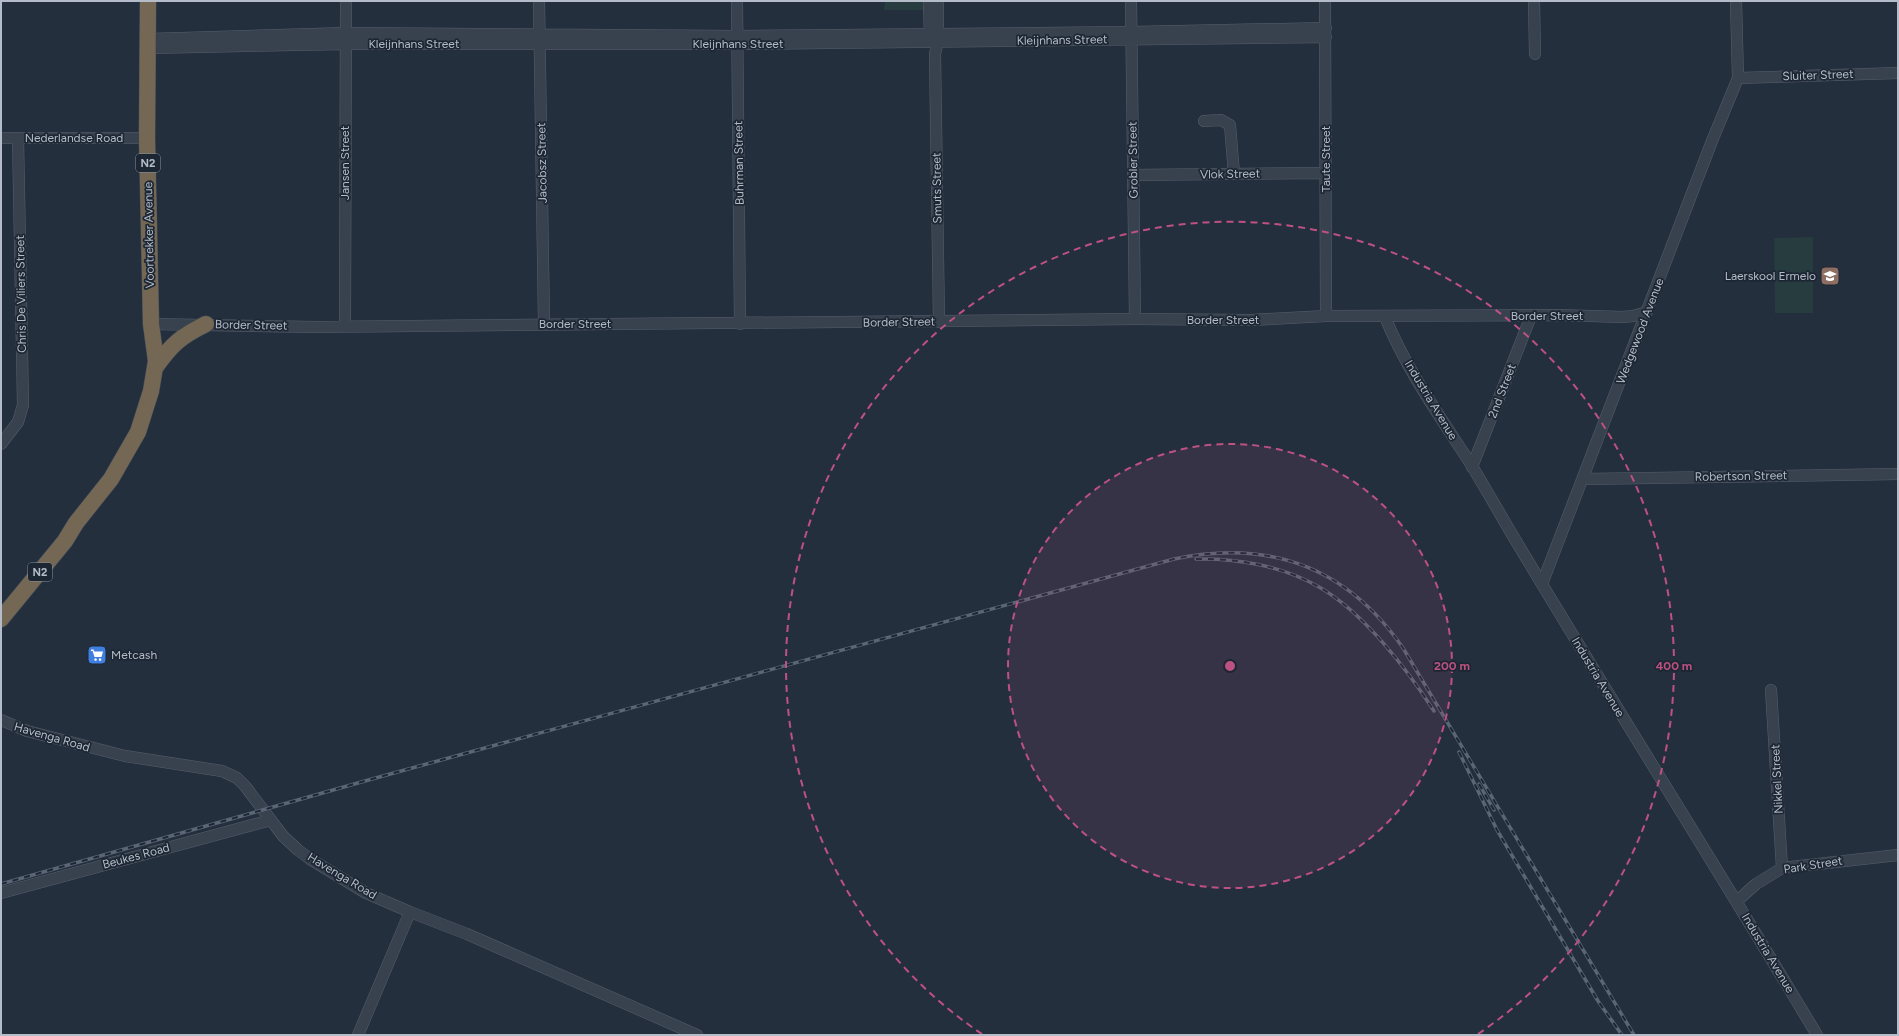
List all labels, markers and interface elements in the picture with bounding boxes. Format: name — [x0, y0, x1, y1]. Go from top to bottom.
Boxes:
street label: Kleijnhans Street — [1016, 32, 1108, 48]
street label: Kleijnhans Street — [369, 37, 460, 51]
street label: Kleijnhans Street — [693, 37, 784, 51]
street label: Sluiter Street — [1782, 67, 1854, 83]
street label: Buhrman Street — [731, 120, 747, 205]
street label: Grobler Street — [1125, 121, 1141, 199]
street label: Jacobsz Street — [534, 122, 550, 204]
street label: Jansen Street — [338, 125, 352, 200]
street label: Taute Street — [1319, 125, 1333, 192]
street label: Nederlandse Road — [25, 131, 123, 145]
street label: Smuts Street — [929, 152, 945, 224]
road number: N2 — [136, 154, 160, 172]
street label: Vlok Street — [1200, 166, 1261, 182]
street label: Voortrekker Avenue — [141, 181, 157, 288]
street label: Chris De Viliers Street — [13, 235, 29, 353]
school or university icon: Laerskool Ermelo — [1819, 265, 1841, 287]
place label: Laerskool Ermelo — [1725, 269, 1816, 283]
street label: Wedgewood Avenue — [1613, 276, 1667, 386]
street label: Border Street — [1511, 309, 1584, 323]
street label: Border Street — [1187, 313, 1260, 327]
street label: Border Street — [863, 314, 936, 330]
street label: Border Street — [215, 317, 288, 333]
street label: Border Street — [539, 317, 612, 331]
street label: Industria Avenue — [1402, 358, 1460, 443]
street label: 2nd Street — [1485, 361, 1519, 420]
street label: Robertson Street — [1695, 468, 1788, 484]
road number: N2 — [28, 563, 52, 581]
street label: Industria Avenue — [1569, 635, 1627, 720]
supermarket icon: Metcash — [86, 644, 108, 666]
place label: Metcash — [111, 648, 157, 662]
centre of rings — [1223, 659, 1237, 673]
text: 200 m — [1434, 659, 1470, 673]
text: 400 m — [1656, 659, 1692, 673]
street label: Havenga Road — [13, 719, 91, 755]
street label: Nikkel Street — [1768, 744, 1786, 814]
street label: Beukes Road — [101, 840, 171, 872]
street label: Havenga Road — [305, 850, 379, 902]
street label: Park Street — [1783, 853, 1844, 877]
street label: Industria Avenue — [1739, 911, 1797, 996]

